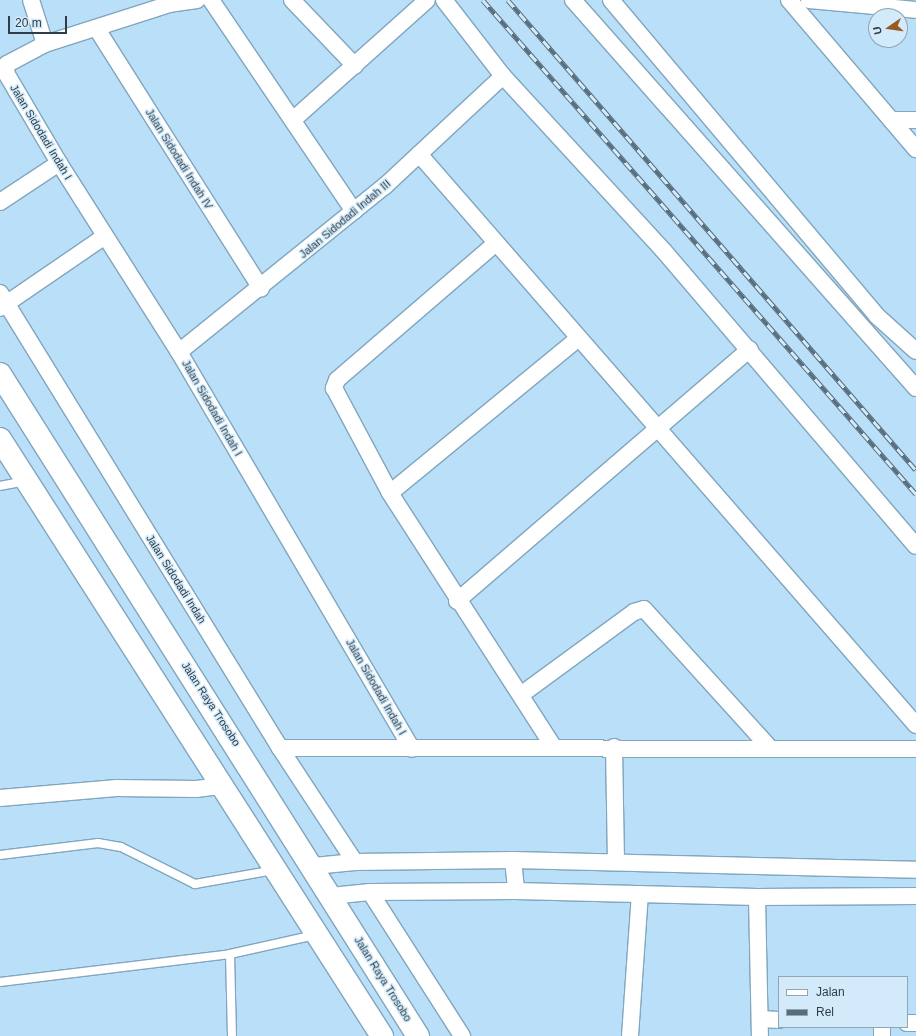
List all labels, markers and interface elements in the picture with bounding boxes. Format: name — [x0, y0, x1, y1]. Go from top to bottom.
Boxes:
scale bar — [10, 8, 69, 34]
north arrow — [868, 8, 908, 48]
text: 20 m — [15, 16, 42, 30]
text: U — [871, 25, 884, 36]
street label: Jalan Sidodadi Indah I — [7, 82, 75, 182]
street label: Jalan Sidodadi Indah IV — [143, 106, 215, 212]
street label: Jalan Sidodadi Indah III — [297, 177, 393, 261]
street label: Jalan Sidodadi Indah I — [179, 358, 245, 458]
street label: Jalan Sidodadi Indah — [143, 532, 209, 626]
street label: Jalan Sidodadi Indah I — [343, 637, 409, 737]
street label: Jalan Raya Trosobo — [179, 659, 243, 749]
street label: Jalan Raya Trosobo — [351, 934, 415, 1024]
legend — [778, 976, 908, 1028]
text: Jalan — [816, 985, 845, 999]
text: Rel — [816, 1005, 834, 1019]

